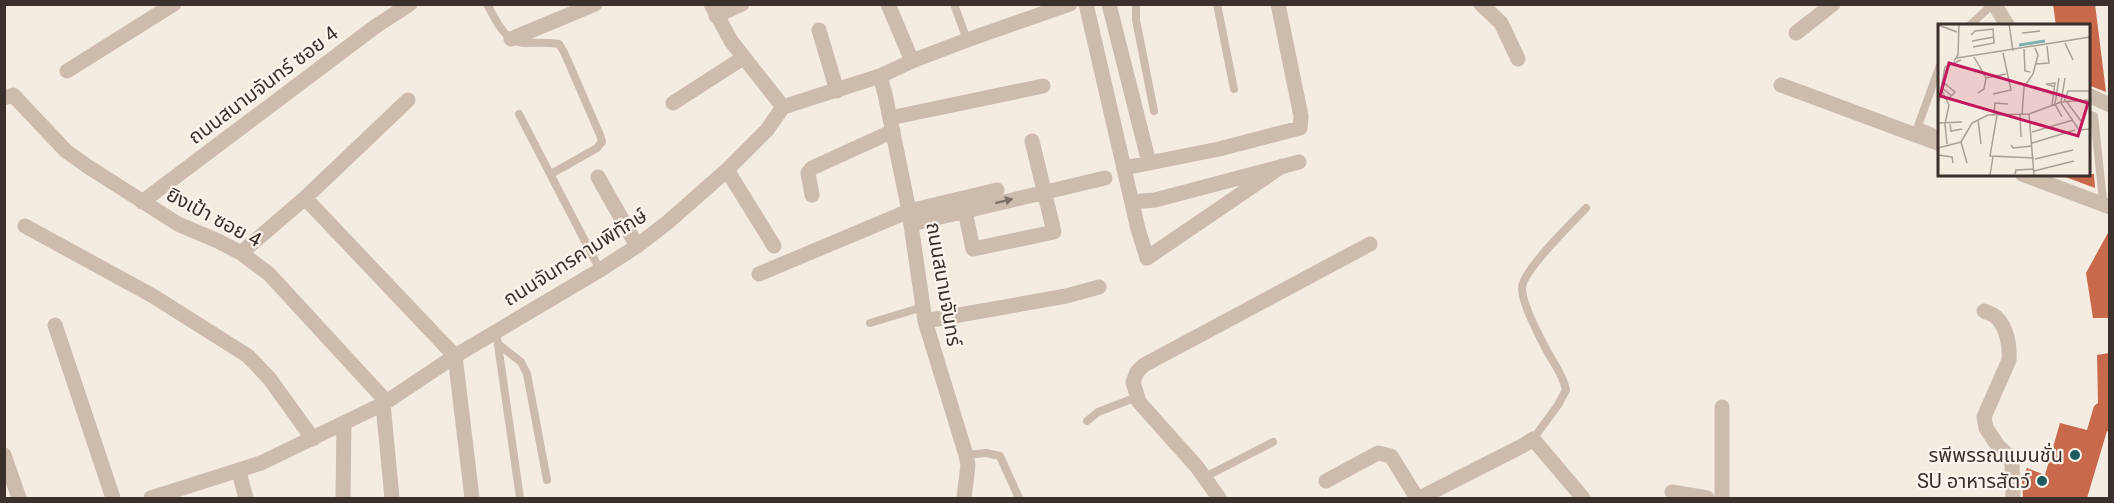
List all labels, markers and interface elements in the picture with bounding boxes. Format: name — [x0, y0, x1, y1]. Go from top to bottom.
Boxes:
street label: ถนนสนามจันทร์ ซอย 4 — [183, 21, 343, 149]
inset map — [1938, 24, 2090, 176]
street label: ยิงเป้า ซอย 4 — [162, 182, 266, 252]
one-way arrow — [995, 196, 1013, 206]
street label: ถนนจันทรคามพิทักษ์ — [499, 203, 651, 311]
street label: ถนนสนามจันทร์ — [921, 220, 967, 349]
place label: รพีพรรณแมนชั่น — [1929, 442, 2063, 467]
marker: รพีพรรณแมนชั่น — [2068, 448, 2082, 462]
place label: SU อาหารสัตว์ — [1917, 469, 2030, 493]
marker: SU อาหารสัตว์ — [2035, 474, 2049, 488]

